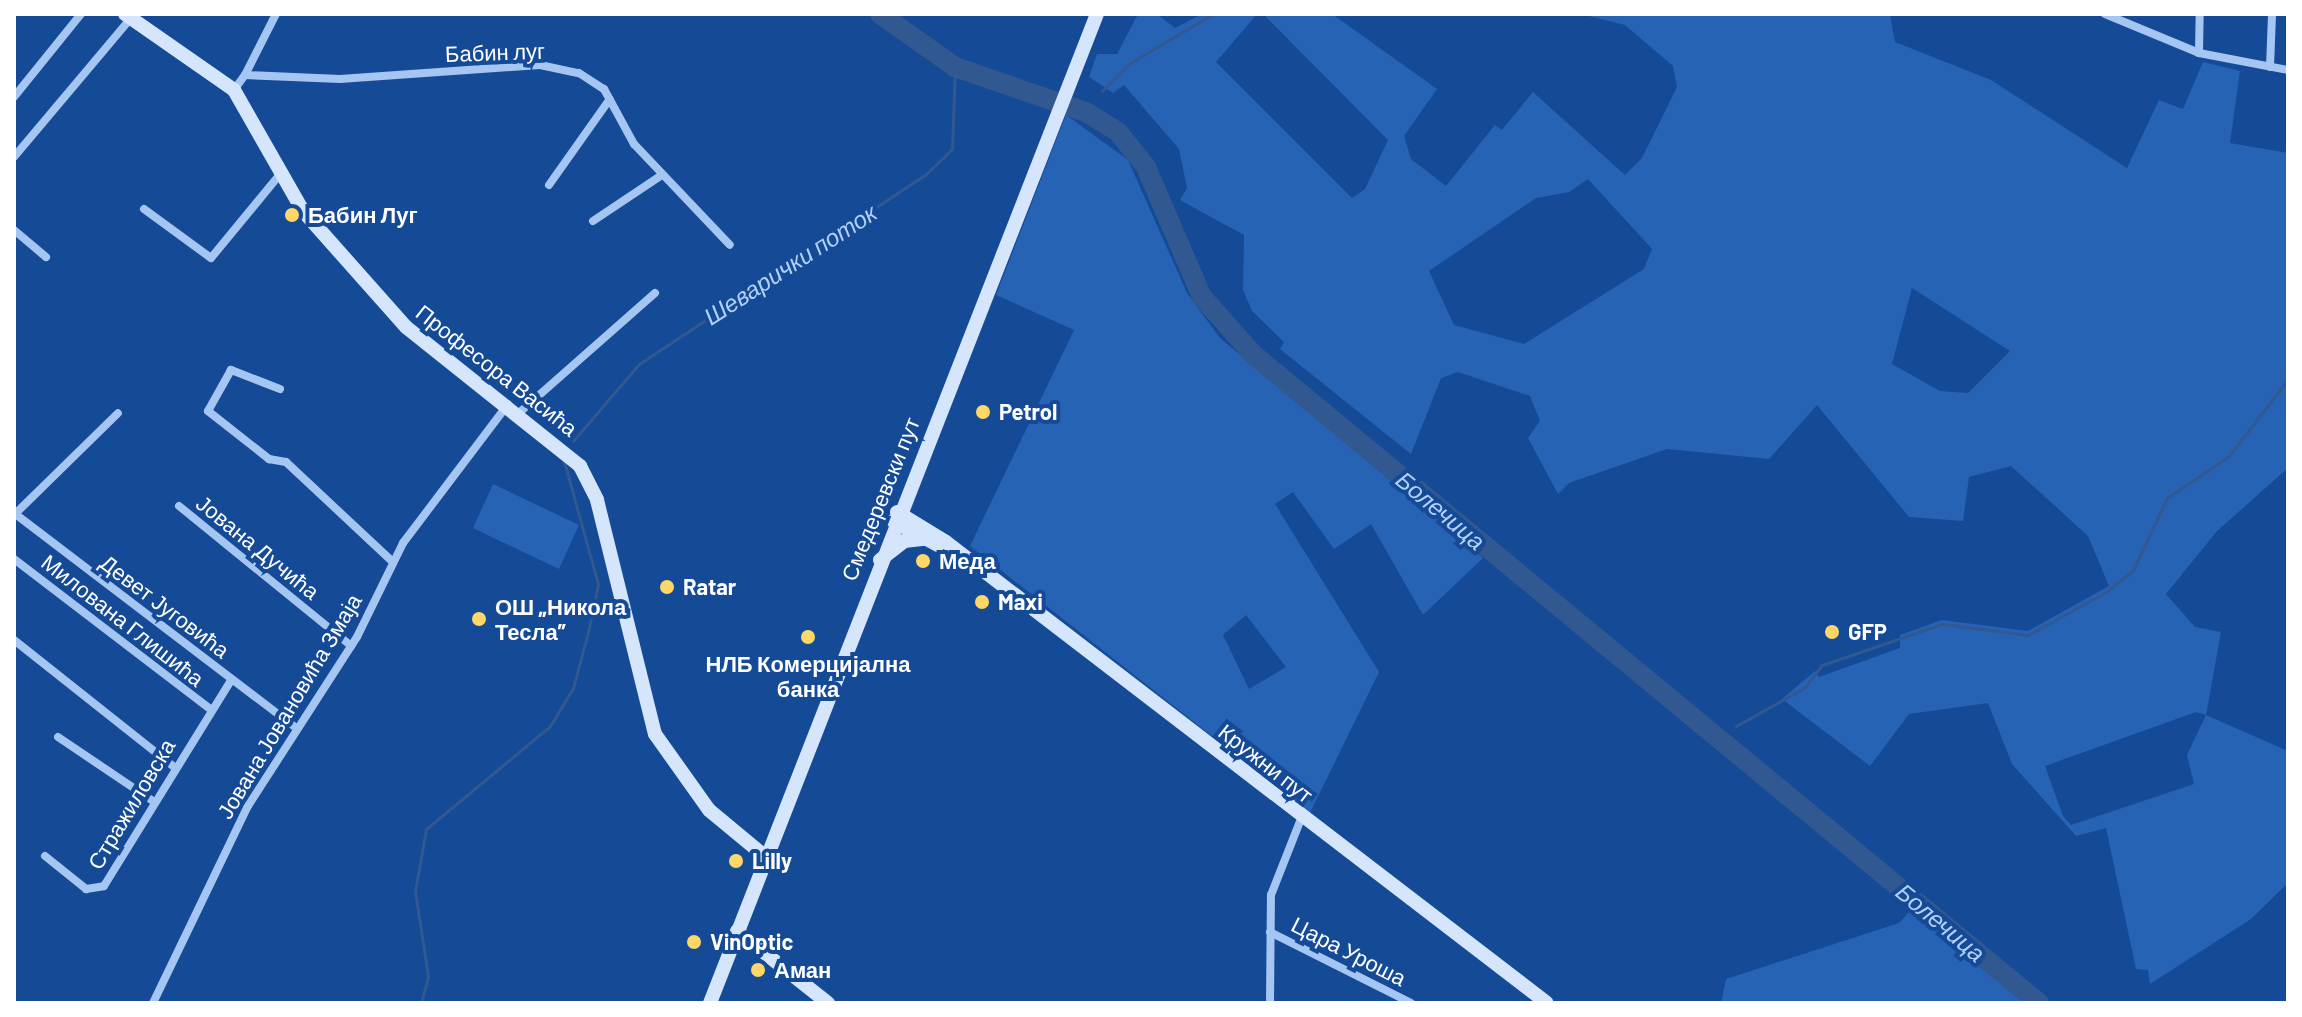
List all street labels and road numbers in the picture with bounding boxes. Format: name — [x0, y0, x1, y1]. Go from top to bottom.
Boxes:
street label: Бабин луг — [445, 37, 545, 67]
street label: Професора Васића — [411, 299, 583, 441]
street label: Смедеревски пут — [835, 413, 925, 585]
street label: Јована Дучића — [191, 489, 325, 605]
street label: Милована Глишића — [37, 548, 209, 692]
street label: Девет Југовића — [95, 549, 235, 663]
street label: Јована Јовановића Змаја — [211, 589, 367, 823]
street label: Кружни пут — [1214, 718, 1318, 808]
street label: Стражиловска — [82, 734, 180, 874]
street label: Цара Уроша — [1287, 911, 1411, 991]

